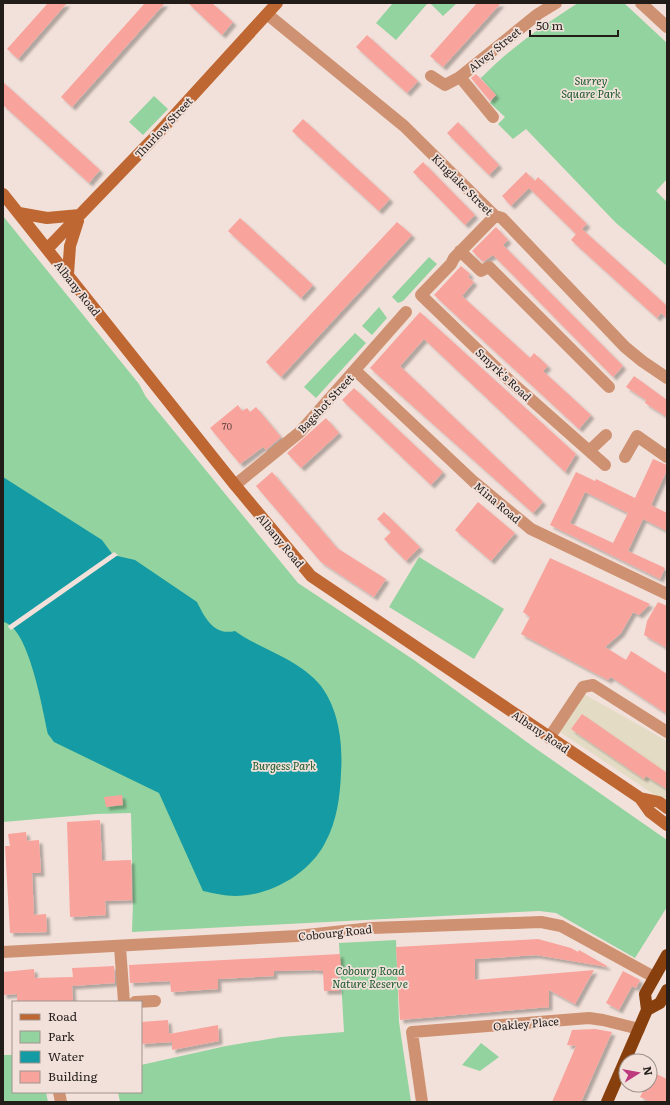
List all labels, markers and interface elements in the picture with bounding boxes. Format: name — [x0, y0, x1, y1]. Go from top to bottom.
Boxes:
scale bar — [530, 12, 618, 38]
text: 50 m — [536, 16, 563, 34]
street label: Alvey Street — [464, 23, 524, 75]
park label: Surrey Square Park — [561, 72, 621, 101]
street label: Thurlow Street — [130, 93, 196, 161]
street label: Kinglake Street — [429, 150, 498, 219]
street label: Albany Road — [51, 257, 105, 319]
street label: Smyrk's Road — [473, 344, 535, 404]
street label: Bagshot Street — [293, 369, 357, 436]
house number: 70 — [222, 419, 232, 433]
street label: Mina Road — [471, 478, 525, 527]
street label: Albany Road — [254, 510, 309, 571]
street label: Albany Road — [509, 706, 573, 756]
park label: Burgess Park — [252, 757, 316, 773]
street label: Cobourg Road — [297, 920, 373, 944]
park label: Cobourg Road Nature Reserve — [332, 962, 408, 991]
legend — [12, 1001, 142, 1093]
text: Road — [48, 1007, 78, 1025]
street label: Oakley Place — [492, 1012, 560, 1034]
text: Park — [48, 1027, 75, 1045]
text: Water — [48, 1047, 84, 1065]
north arrow — [618, 1053, 658, 1093]
text: N — [640, 1065, 658, 1077]
text: Building — [48, 1067, 98, 1085]

